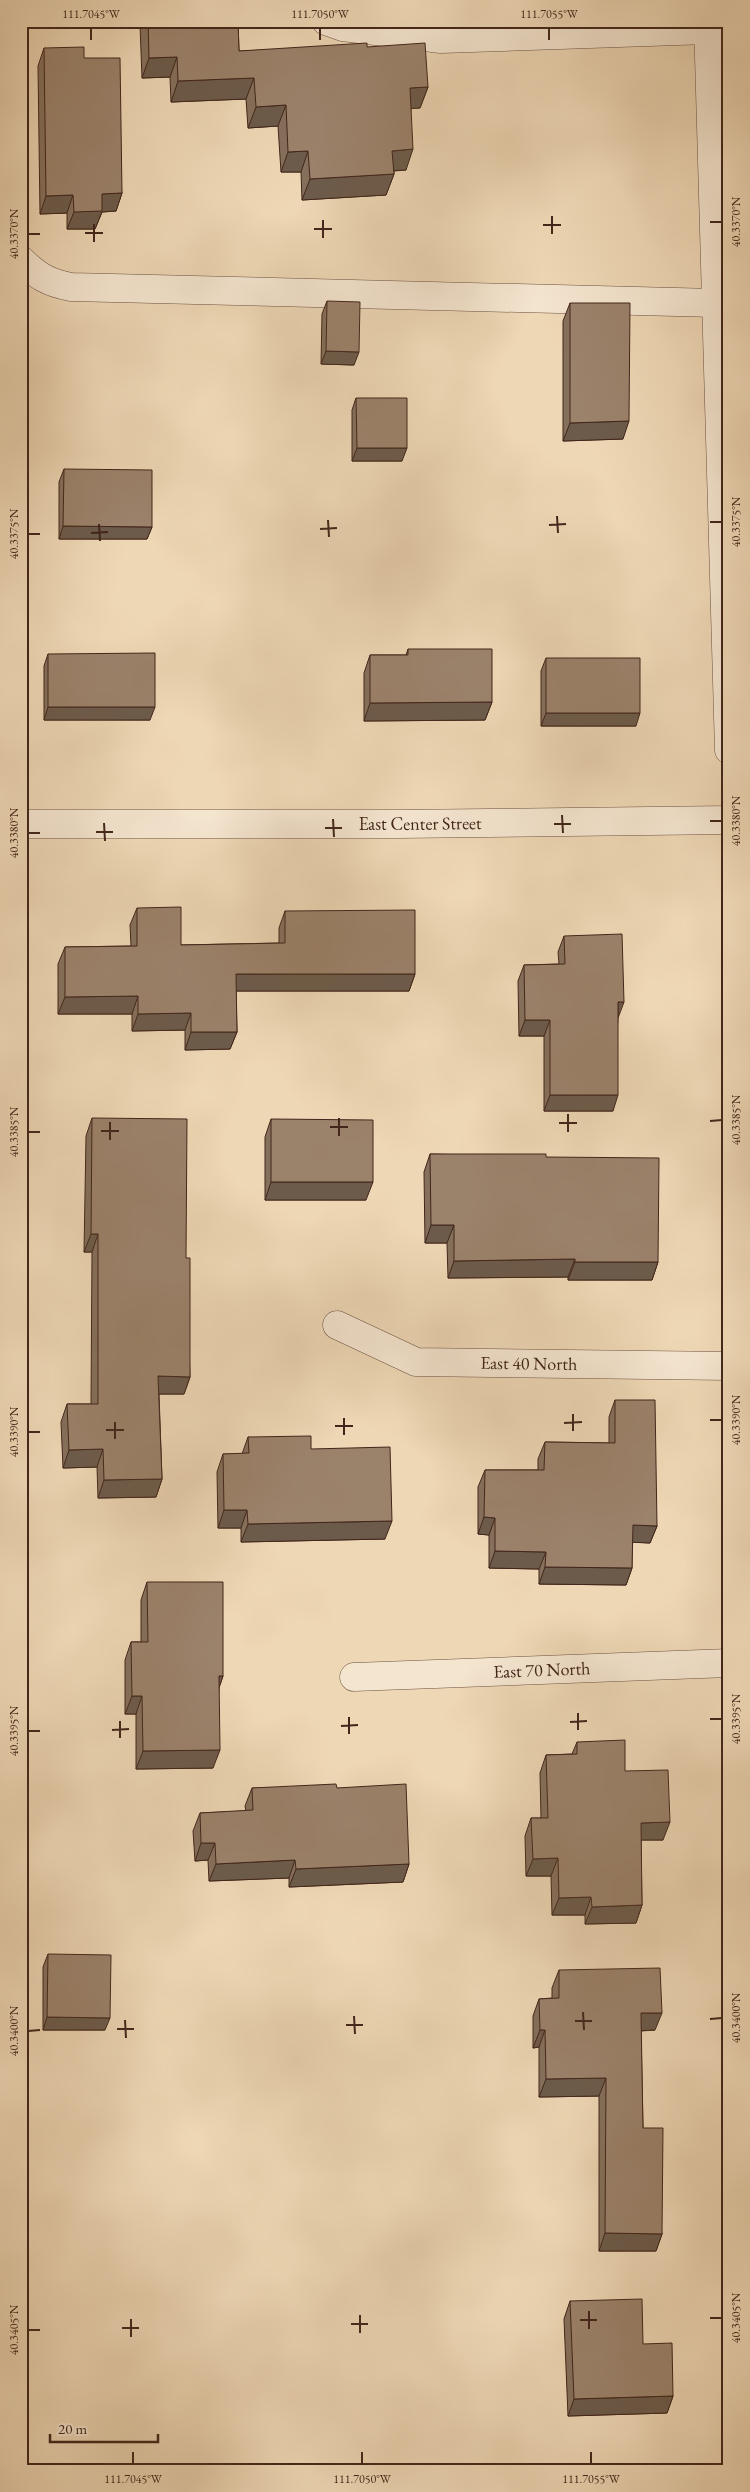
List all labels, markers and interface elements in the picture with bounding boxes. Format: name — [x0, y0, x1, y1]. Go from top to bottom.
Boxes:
text: 111.7045°W — [62, 6, 121, 22]
text: 111.7050°W — [291, 6, 350, 22]
text: 111.7055°W — [520, 6, 579, 22]
text: 40.3370°N — [728, 196, 744, 247]
text: 40.3370°N — [6, 208, 22, 259]
text: 40.3375°N — [728, 496, 744, 547]
text: 40.3375°N — [6, 508, 22, 559]
text: 40.3380°N — [728, 795, 744, 846]
text: 40.3380°N — [6, 807, 22, 858]
street label: East Center Street — [358, 811, 482, 835]
text: 40.3385°N — [728, 1094, 744, 1145]
text: 40.3385°N — [6, 1106, 22, 1157]
street label: East 40 North — [480, 1351, 577, 1375]
text: 40.3390°N — [728, 1394, 744, 1445]
text: 40.3390°N — [6, 1406, 22, 1457]
street label: East 70 North — [493, 1656, 591, 1683]
text: 40.3395°N — [728, 1693, 744, 1744]
text: 40.3395°N — [6, 1705, 22, 1756]
text: 40.3400°N — [728, 1992, 744, 2043]
text: 40.3400°N — [6, 2005, 22, 2056]
text: 40.3405°N — [728, 2292, 744, 2343]
text: 40.3405°N — [6, 2304, 22, 2355]
scale bar — [50, 2412, 158, 2444]
text: 20 m — [58, 2419, 87, 2438]
text: 111.7045°W — [104, 2471, 163, 2487]
text: 111.7050°W — [333, 2471, 392, 2487]
text: 111.7055°W — [562, 2471, 621, 2487]

